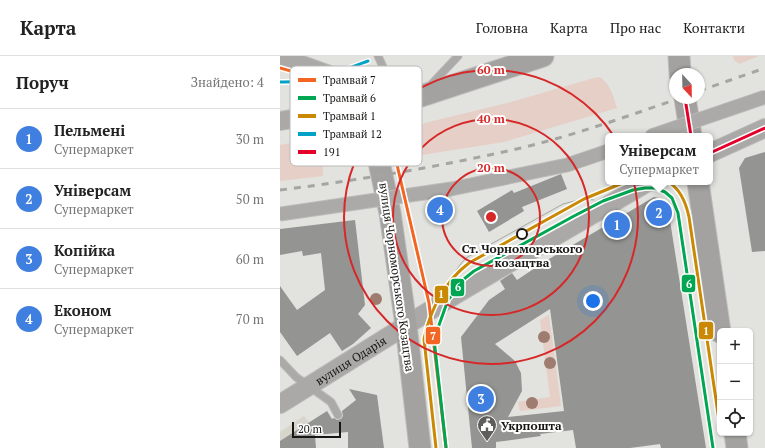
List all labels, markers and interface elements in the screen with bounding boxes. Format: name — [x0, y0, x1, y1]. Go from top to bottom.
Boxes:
text: Карта — [20, 15, 76, 40]
text: Головна — [476, 18, 528, 37]
text: Карта — [550, 18, 588, 37]
text: Про нас — [610, 18, 661, 37]
text: Контакти — [683, 18, 745, 37]
text: 60 m — [477, 62, 505, 77]
legend — [290, 66, 422, 166]
north arrow — [669, 68, 705, 104]
text: Поруч — [16, 71, 69, 94]
text: Знайдено: 4 — [191, 73, 264, 91]
text: Трамвай 7 — [323, 73, 376, 87]
text: Трамвай 6 — [323, 91, 376, 105]
text: Трамвай 1 — [323, 109, 376, 123]
text: 40 m — [477, 111, 505, 126]
text: Пельмені — [54, 120, 125, 140]
text: Трамвай 12 — [323, 127, 382, 141]
text: 1 — [25, 130, 33, 148]
text: 30 m — [236, 130, 264, 148]
popup — [605, 133, 713, 185]
text: Супермаркет — [54, 140, 134, 158]
text: Унiверсам — [619, 140, 696, 160]
text: 191 — [323, 145, 341, 159]
text: 20 m — [477, 160, 505, 175]
text: Супермаркет — [619, 160, 699, 178]
text: Унiверсам — [54, 180, 131, 200]
street label: вулиця Чорноморського Козацтва — [376, 182, 418, 372]
text: 2 — [25, 190, 33, 208]
text: 50 m — [236, 190, 264, 208]
pin: 4 — [427, 195, 453, 225]
pin: 2 — [646, 198, 672, 228]
text: Супермаркет — [54, 200, 134, 218]
centre of rings — [484, 210, 498, 224]
pin: 1 — [604, 210, 630, 240]
marker: Ст. Чорноморського козацтва — [516, 228, 528, 240]
text: Копійка — [54, 240, 115, 260]
place label: Ст. Чорноморського козацтва — [462, 241, 582, 270]
text: 3 — [25, 250, 33, 268]
text: 60 m — [236, 250, 264, 268]
text: Супермаркет — [54, 260, 134, 278]
line badge: 6 — [681, 274, 696, 293]
text: 6 — [686, 277, 692, 291]
line badge: 6 — [450, 278, 465, 297]
text: 6 — [455, 280, 461, 294]
line badge: 1 — [434, 285, 449, 304]
text: 1 — [438, 287, 444, 301]
your location — [583, 291, 603, 311]
text: Економ — [54, 300, 112, 320]
text: 4 — [25, 310, 33, 328]
text: 70 m — [236, 310, 264, 328]
text: Супермаркет — [54, 320, 134, 338]
line badge: 1 — [698, 321, 714, 340]
text: 1 — [703, 324, 709, 338]
line badge: 7 — [425, 326, 441, 345]
map controls — [717, 328, 753, 436]
button: + — [717, 328, 753, 364]
text: 7 — [430, 329, 436, 343]
street label: вулиця Одарія — [312, 332, 389, 388]
button: − — [717, 364, 753, 400]
pin: 3 — [468, 384, 494, 414]
button: locate — [717, 400, 753, 436]
public building icon: Укрпошта — [476, 414, 498, 442]
place label: Укрпошта — [501, 418, 562, 433]
scale bar — [292, 420, 341, 439]
text: 20 m — [298, 422, 322, 436]

